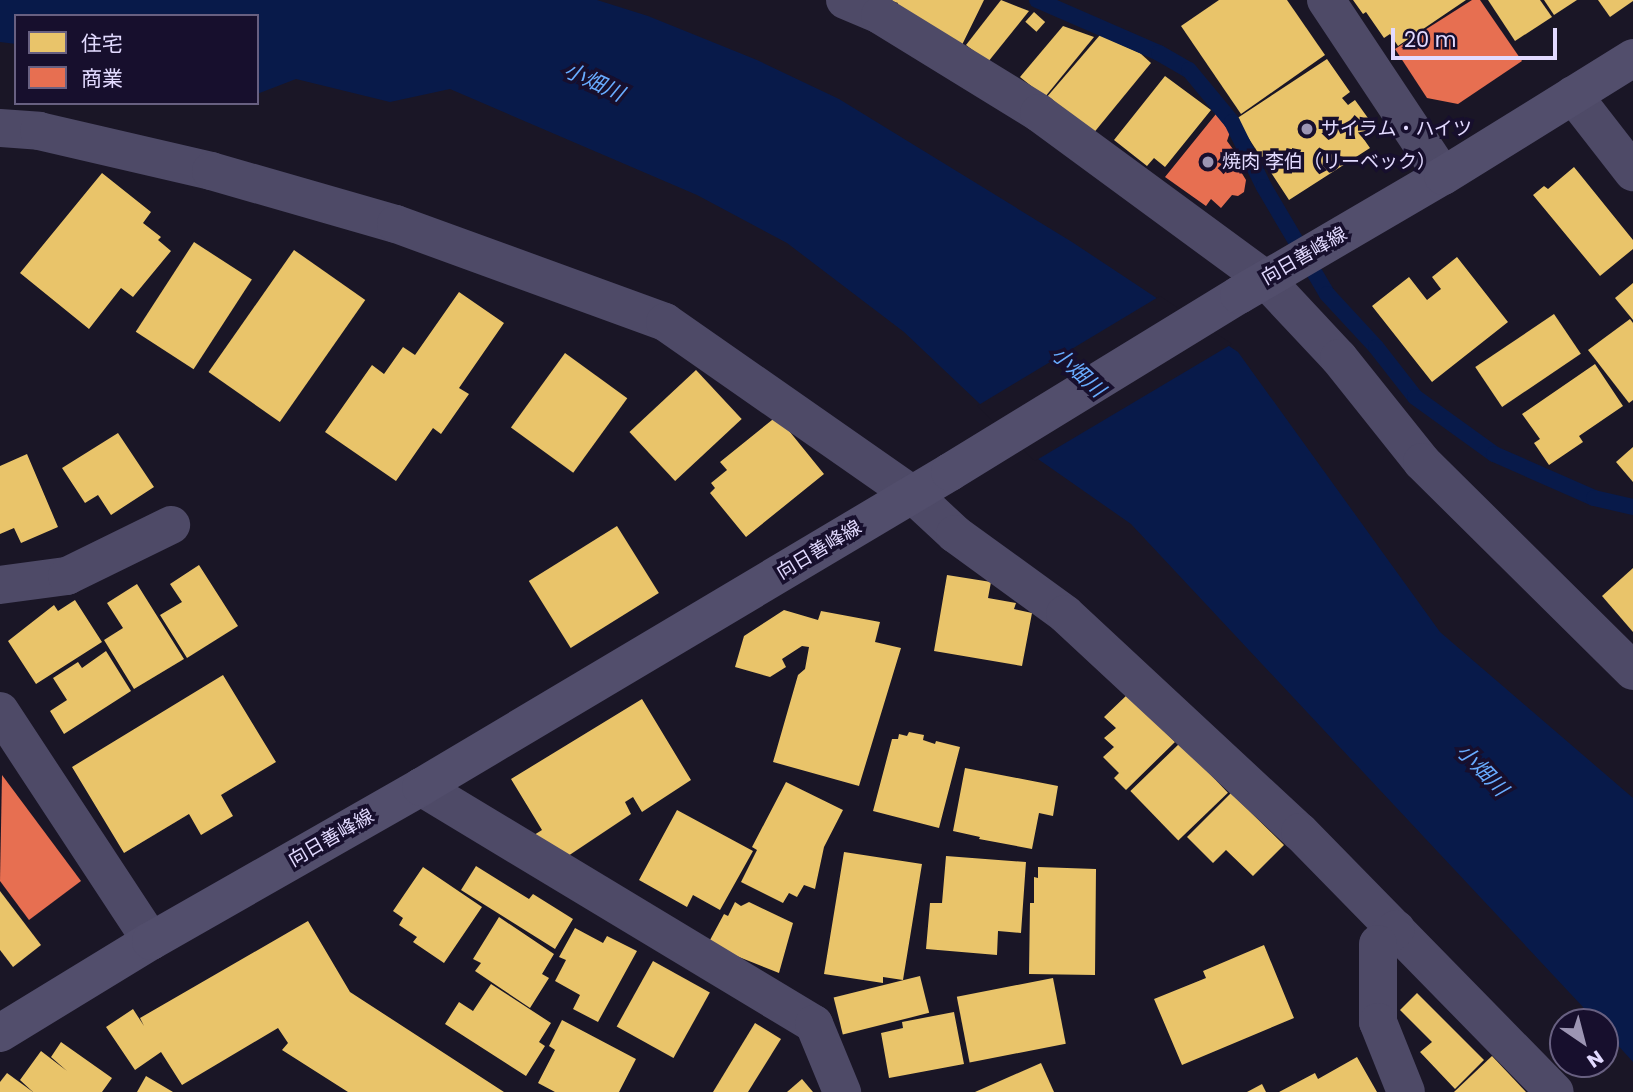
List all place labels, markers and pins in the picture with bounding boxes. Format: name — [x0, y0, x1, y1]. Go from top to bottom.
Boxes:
place label: サイラム・ハイツ — [1321, 118, 1473, 140]
marker: サイラム・ハイツ — [1299, 121, 1315, 137]
place label: 焼肉 李伯（リーベック） — [1222, 151, 1436, 173]
marker: 焼肉 李伯（リーベック） — [1200, 154, 1216, 170]

